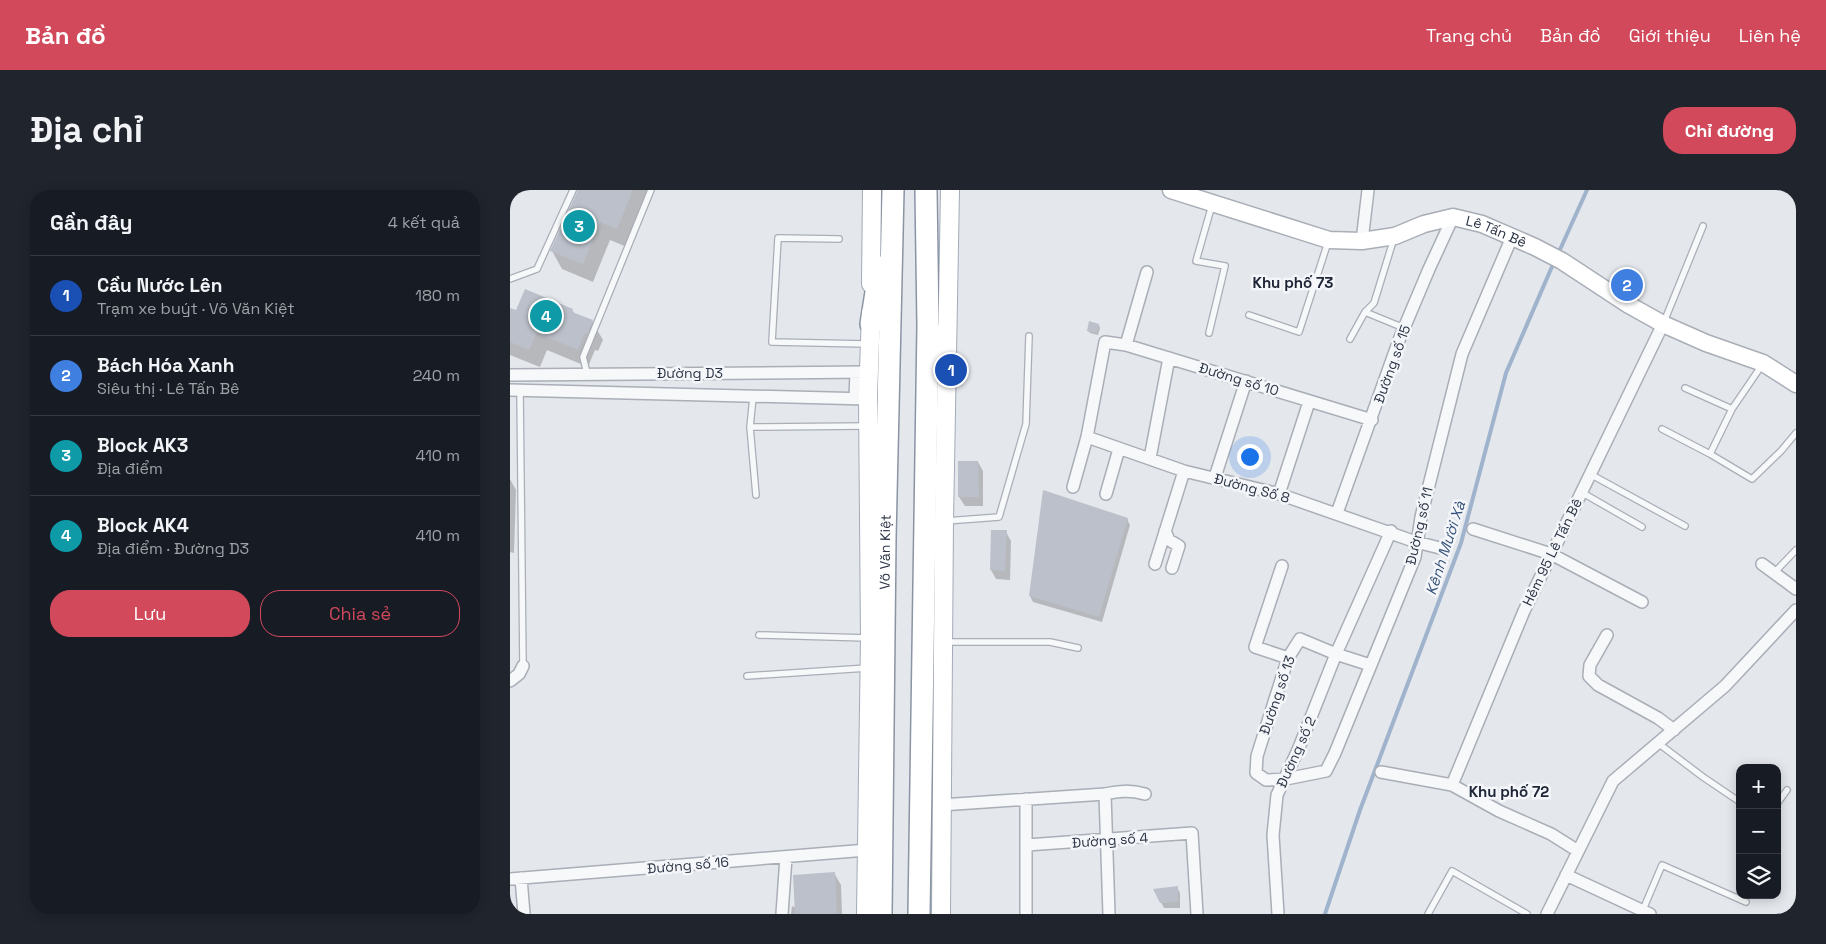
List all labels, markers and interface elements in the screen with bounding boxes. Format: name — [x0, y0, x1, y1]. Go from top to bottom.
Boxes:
text: Bản đồ — [25, 20, 106, 51]
text: Trang chủ — [1426, 24, 1512, 47]
text: Bản đồ — [1540, 24, 1601, 47]
text: Giới thiệu — [1629, 24, 1711, 47]
text: Liên hệ — [1739, 24, 1801, 47]
button: Chỉ đường — [1663, 107, 1796, 154]
text: Địa chỉ — [30, 108, 143, 152]
pin: 3 — [563, 207, 595, 245]
text: Gần đây — [50, 209, 133, 236]
street label: Lê Tấn Bê — [1464, 211, 1529, 251]
text: 4 kết quả — [388, 212, 460, 233]
pin: 2 — [1611, 266, 1643, 304]
text: Cầu Nước Lên — [97, 273, 222, 298]
district label: Khu phố 73 — [1253, 273, 1333, 292]
text: 1 — [62, 285, 70, 306]
text: 180 m — [415, 285, 460, 306]
pin: 4 — [530, 297, 562, 335]
text: Trạm xe buýt · Võ Văn Kiệt — [97, 298, 295, 319]
street label: Đường số 15 — [1370, 322, 1414, 406]
pin: 1 — [935, 351, 967, 389]
text: Bách Hóa Xanh — [97, 353, 235, 378]
street label: Đường số 10 — [1197, 358, 1281, 400]
street label: Đường D3 — [657, 364, 723, 382]
text: 2 — [61, 365, 71, 386]
text: 240 m — [413, 365, 460, 386]
text: Siêu thị · Lê Tấn Bê — [97, 378, 239, 399]
text: Block AK3 — [97, 433, 188, 458]
your location — [1237, 444, 1263, 470]
text: 3 — [61, 445, 71, 466]
text: 410 m — [416, 445, 460, 466]
text: Địa điểm — [97, 458, 163, 479]
street label: Đường Số 8 — [1212, 469, 1292, 507]
street label: Đường số 11 — [1401, 485, 1437, 567]
street label: Hẻm 95 Lê Tấn Bê — [1518, 495, 1586, 609]
water label: Kênh Mười Xà — [1421, 498, 1469, 597]
text: Block AK4 — [97, 513, 189, 538]
street label: Võ Văn Kiệt — [875, 514, 895, 590]
text: 4 — [61, 525, 71, 546]
text: 410 m — [416, 525, 460, 546]
text: Địa điểm · Đường D3 — [97, 538, 249, 559]
button: Lưu — [50, 590, 250, 637]
button: Chia sẻ — [260, 590, 460, 637]
street label: Đường số 13 — [1255, 653, 1299, 737]
street label: Đường số 2 — [1272, 714, 1320, 790]
map controls — [1736, 764, 1781, 899]
button: + — [1736, 764, 1781, 809]
district label: Khu phố 72 — [1469, 782, 1549, 801]
button: − — [1736, 809, 1781, 854]
street label: Đường số 4 — [1071, 828, 1149, 852]
street label: Đường số 16 — [646, 852, 730, 878]
button: layers — [1736, 854, 1781, 899]

